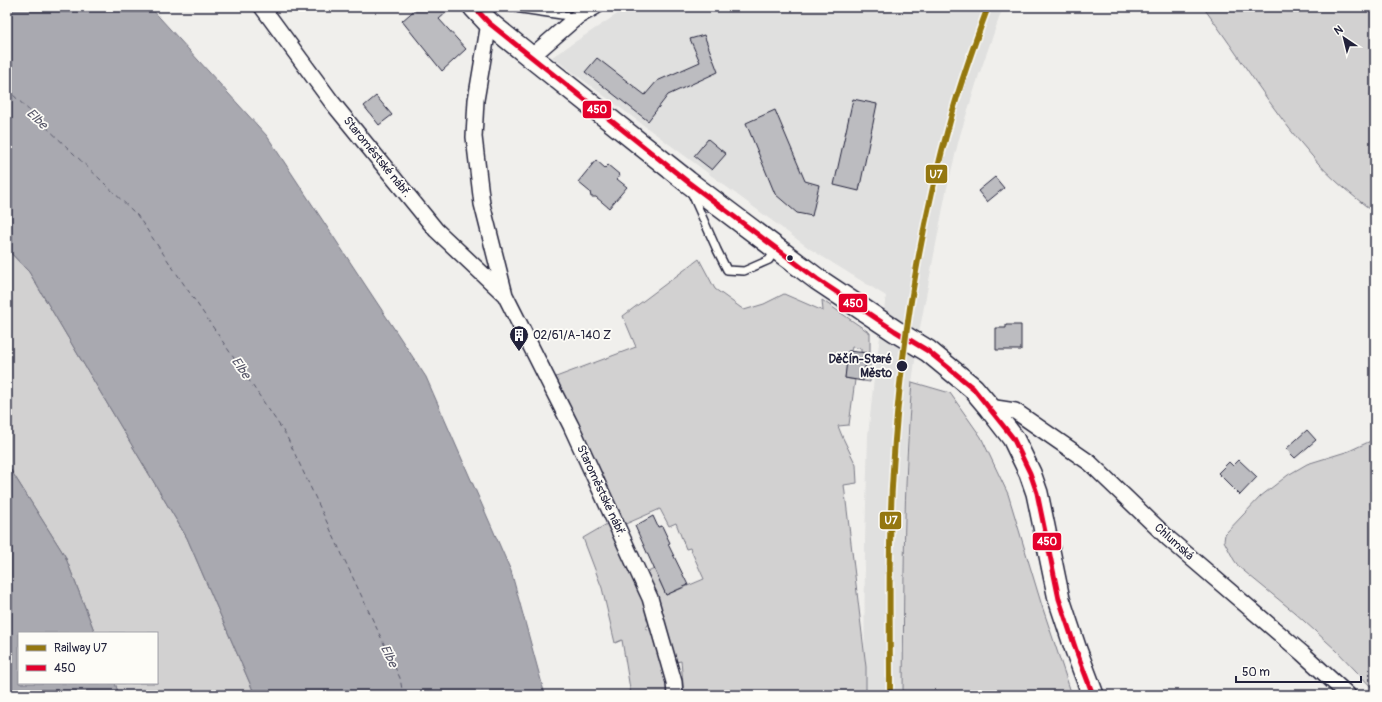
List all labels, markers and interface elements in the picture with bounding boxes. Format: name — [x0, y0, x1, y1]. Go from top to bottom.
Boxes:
north arrow — [1324, 18, 1364, 58]
text: N — [1332, 22, 1346, 38]
line badge: 450 — [582, 100, 612, 119]
text: 450 — [586, 103, 607, 116]
water label: Elbe — [23, 105, 52, 134]
street label: Staroměstské nábř. — [340, 114, 414, 200]
line badge: U7 — [925, 164, 948, 184]
text: U7 — [929, 168, 943, 181]
unlabelled marker — [785, 253, 795, 263]
line badge: 450 — [838, 293, 868, 313]
text: 450 — [842, 297, 863, 310]
building icon: O2/61/A-140 Z — [508, 324, 530, 352]
place label: O2/61/A-140 Z — [533, 328, 611, 343]
place label: Děčín-Staré Město — [829, 352, 893, 381]
water label: Elbe — [228, 354, 255, 383]
marker: Děčín-Staré Město — [895, 359, 909, 373]
street label: Staroměstské nábř. — [573, 443, 629, 539]
line badge: U7 — [879, 511, 902, 530]
text: U7 — [884, 514, 898, 527]
street label: Chlumská — [1151, 520, 1197, 564]
line badge: 450 — [1032, 532, 1062, 551]
text: 450 — [1036, 535, 1057, 548]
legend — [18, 632, 158, 684]
text: Railway U7 — [54, 641, 108, 656]
water label: Elbe — [377, 642, 402, 671]
scale bar — [1236, 658, 1361, 684]
text: 450 — [54, 661, 76, 676]
text: 50 m — [1242, 665, 1270, 680]

